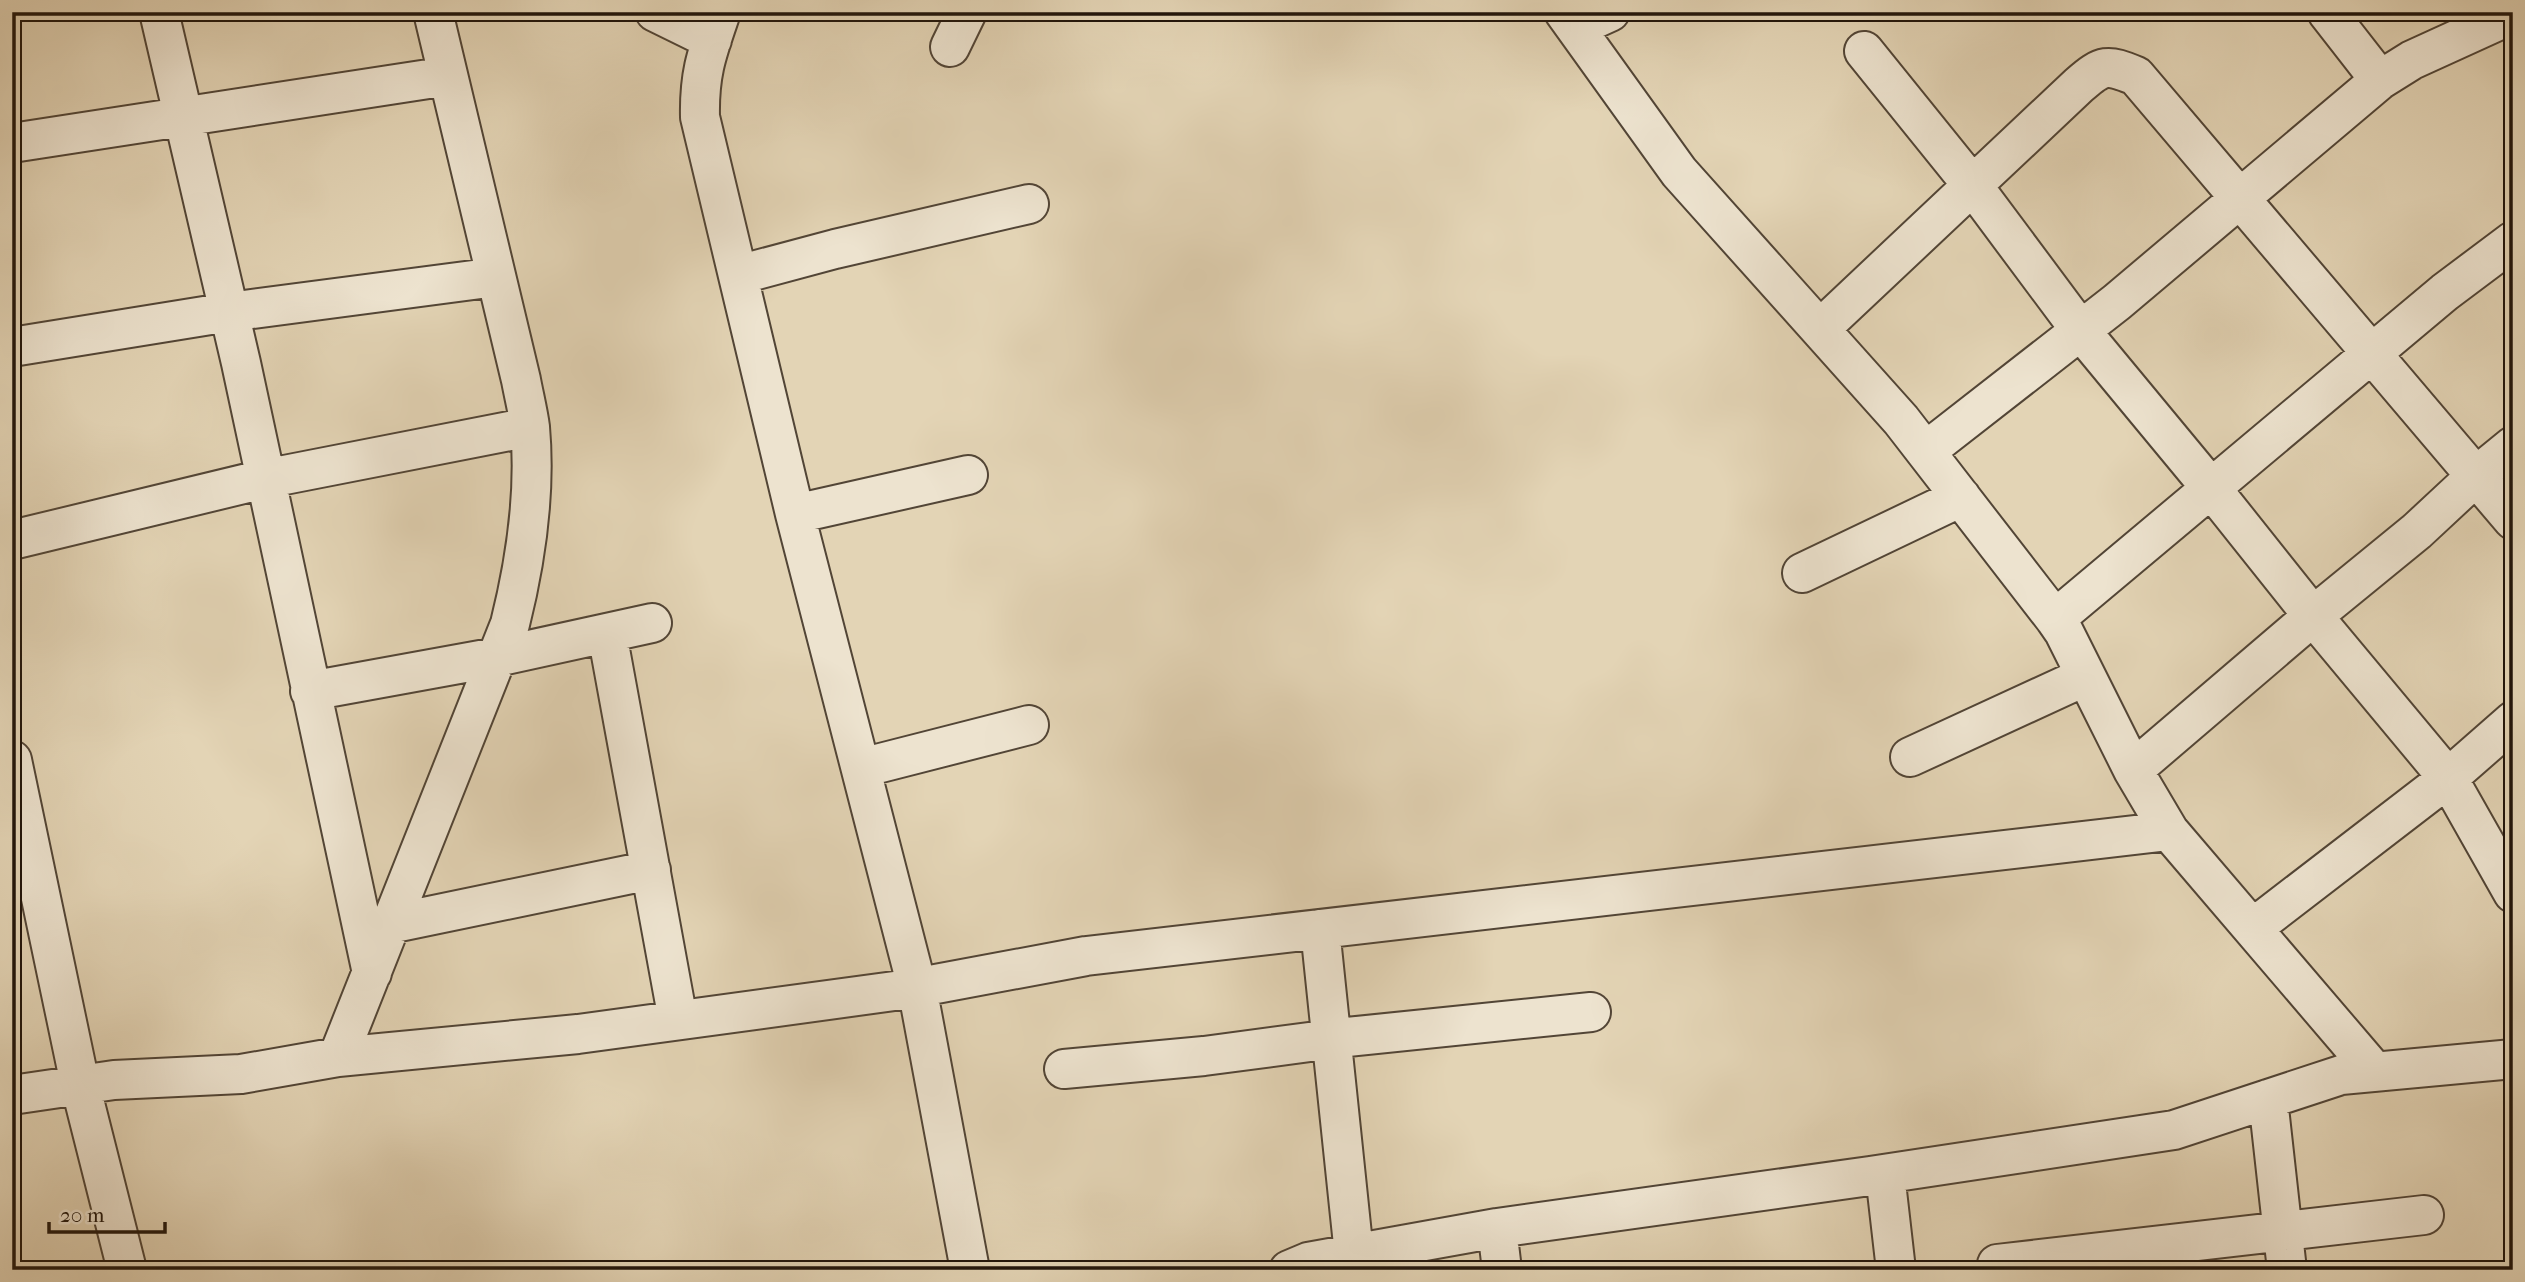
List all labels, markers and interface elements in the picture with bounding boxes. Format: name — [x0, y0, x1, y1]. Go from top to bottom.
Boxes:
scale bar — [49, 1191, 164, 1235]
text: 20 m — [60, 1203, 105, 1227]

